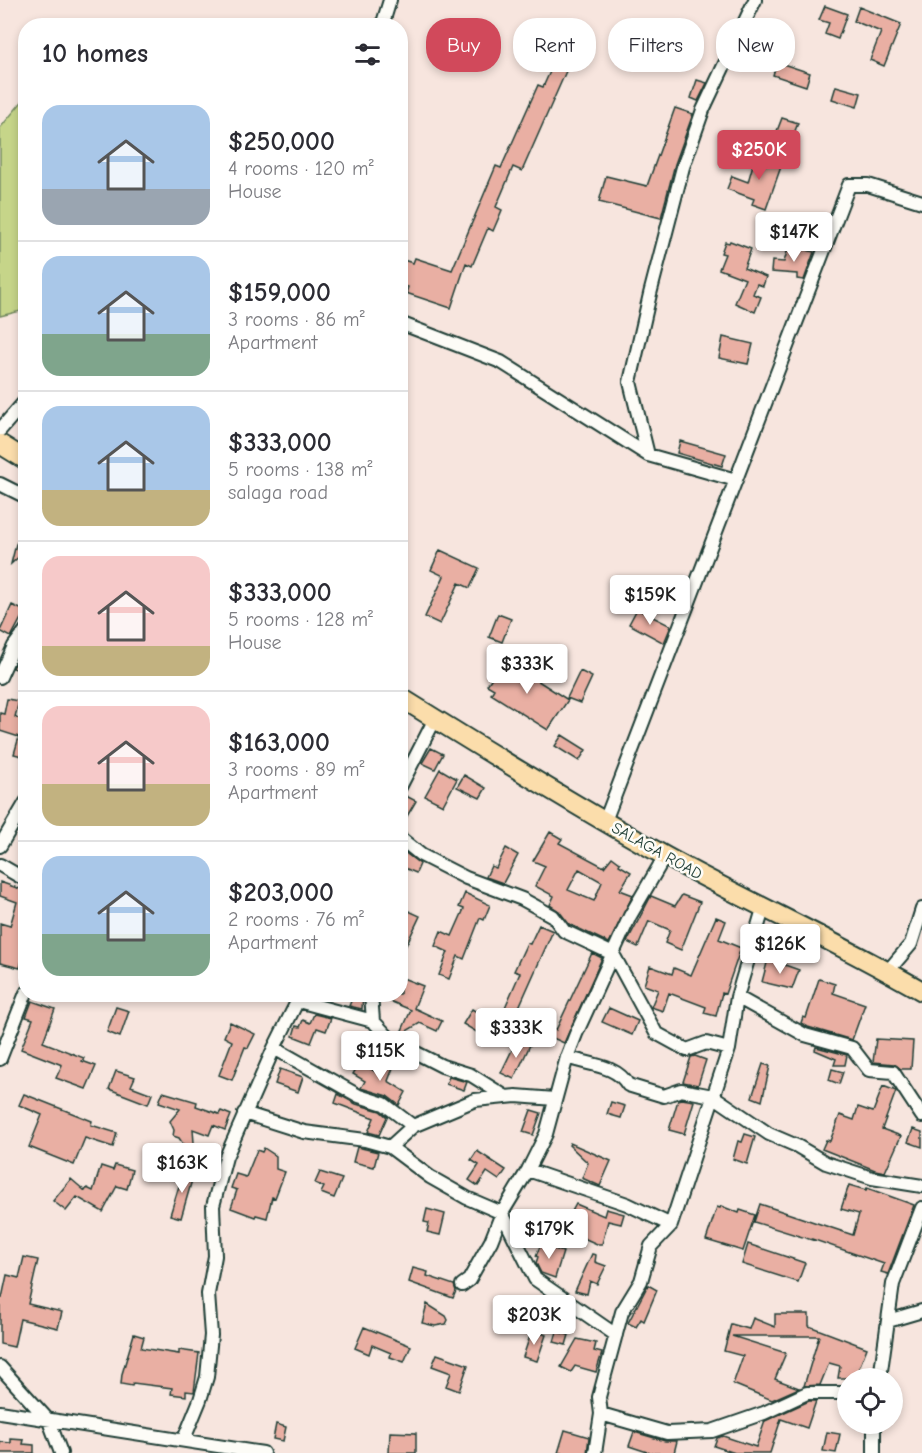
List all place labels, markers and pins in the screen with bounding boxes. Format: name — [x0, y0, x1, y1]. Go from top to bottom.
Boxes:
pin: $250K — [717, 130, 801, 181]
pin: $147K — [752, 212, 836, 263]
pin: $159K — [608, 575, 692, 626]
pin: $333K — [485, 644, 569, 695]
pin: $126K — [738, 924, 822, 975]
pin: $333K — [474, 1008, 558, 1059]
pin: $115K — [338, 1031, 422, 1082]
pin: $163K — [140, 1143, 224, 1194]
pin: $179K — [507, 1209, 591, 1260]
pin: $203K — [492, 1295, 576, 1346]

